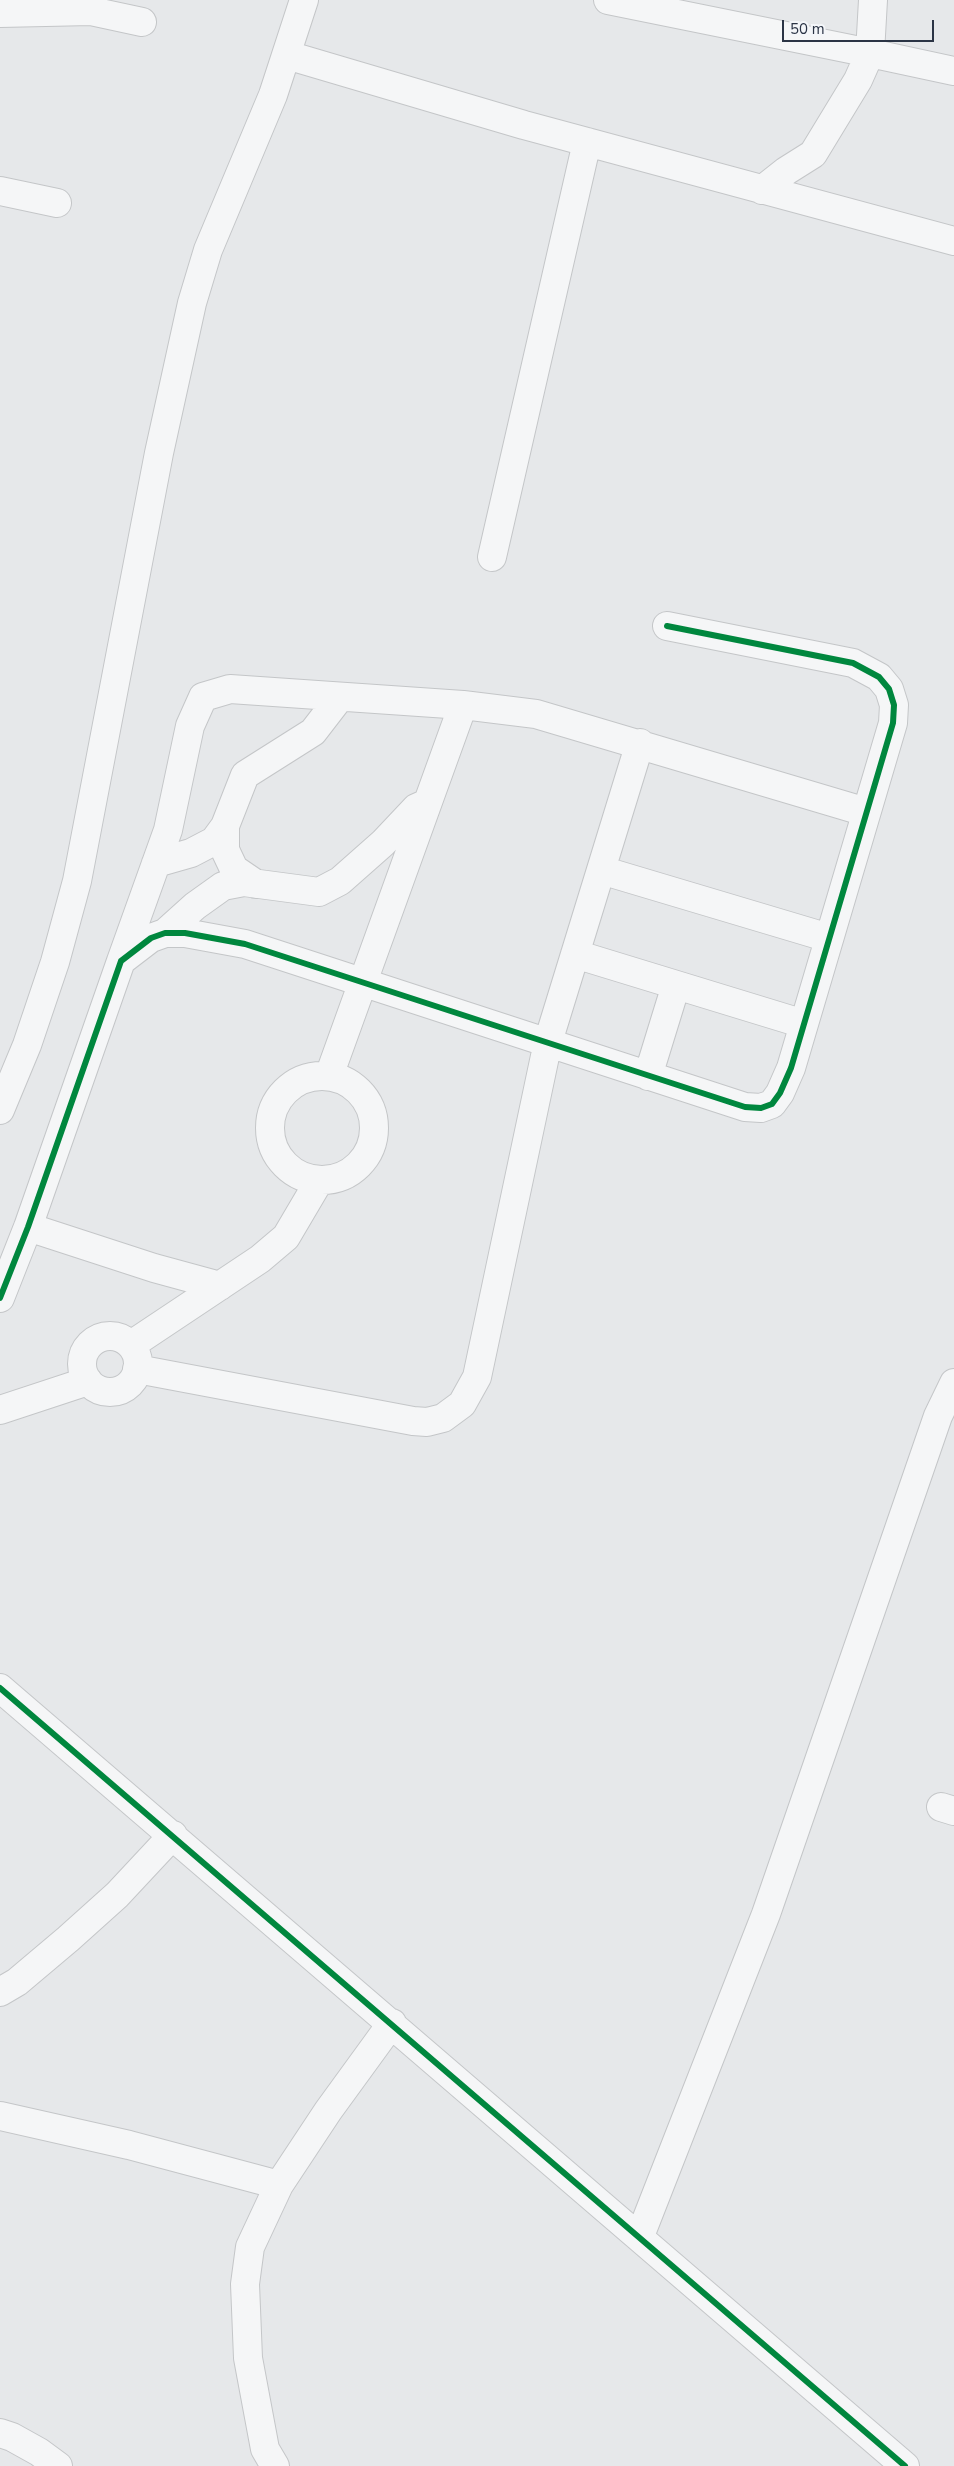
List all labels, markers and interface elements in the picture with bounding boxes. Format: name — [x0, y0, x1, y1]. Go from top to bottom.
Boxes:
scale bar — [784, 10, 936, 42]
text: 50 m — [790, 19, 825, 39]

